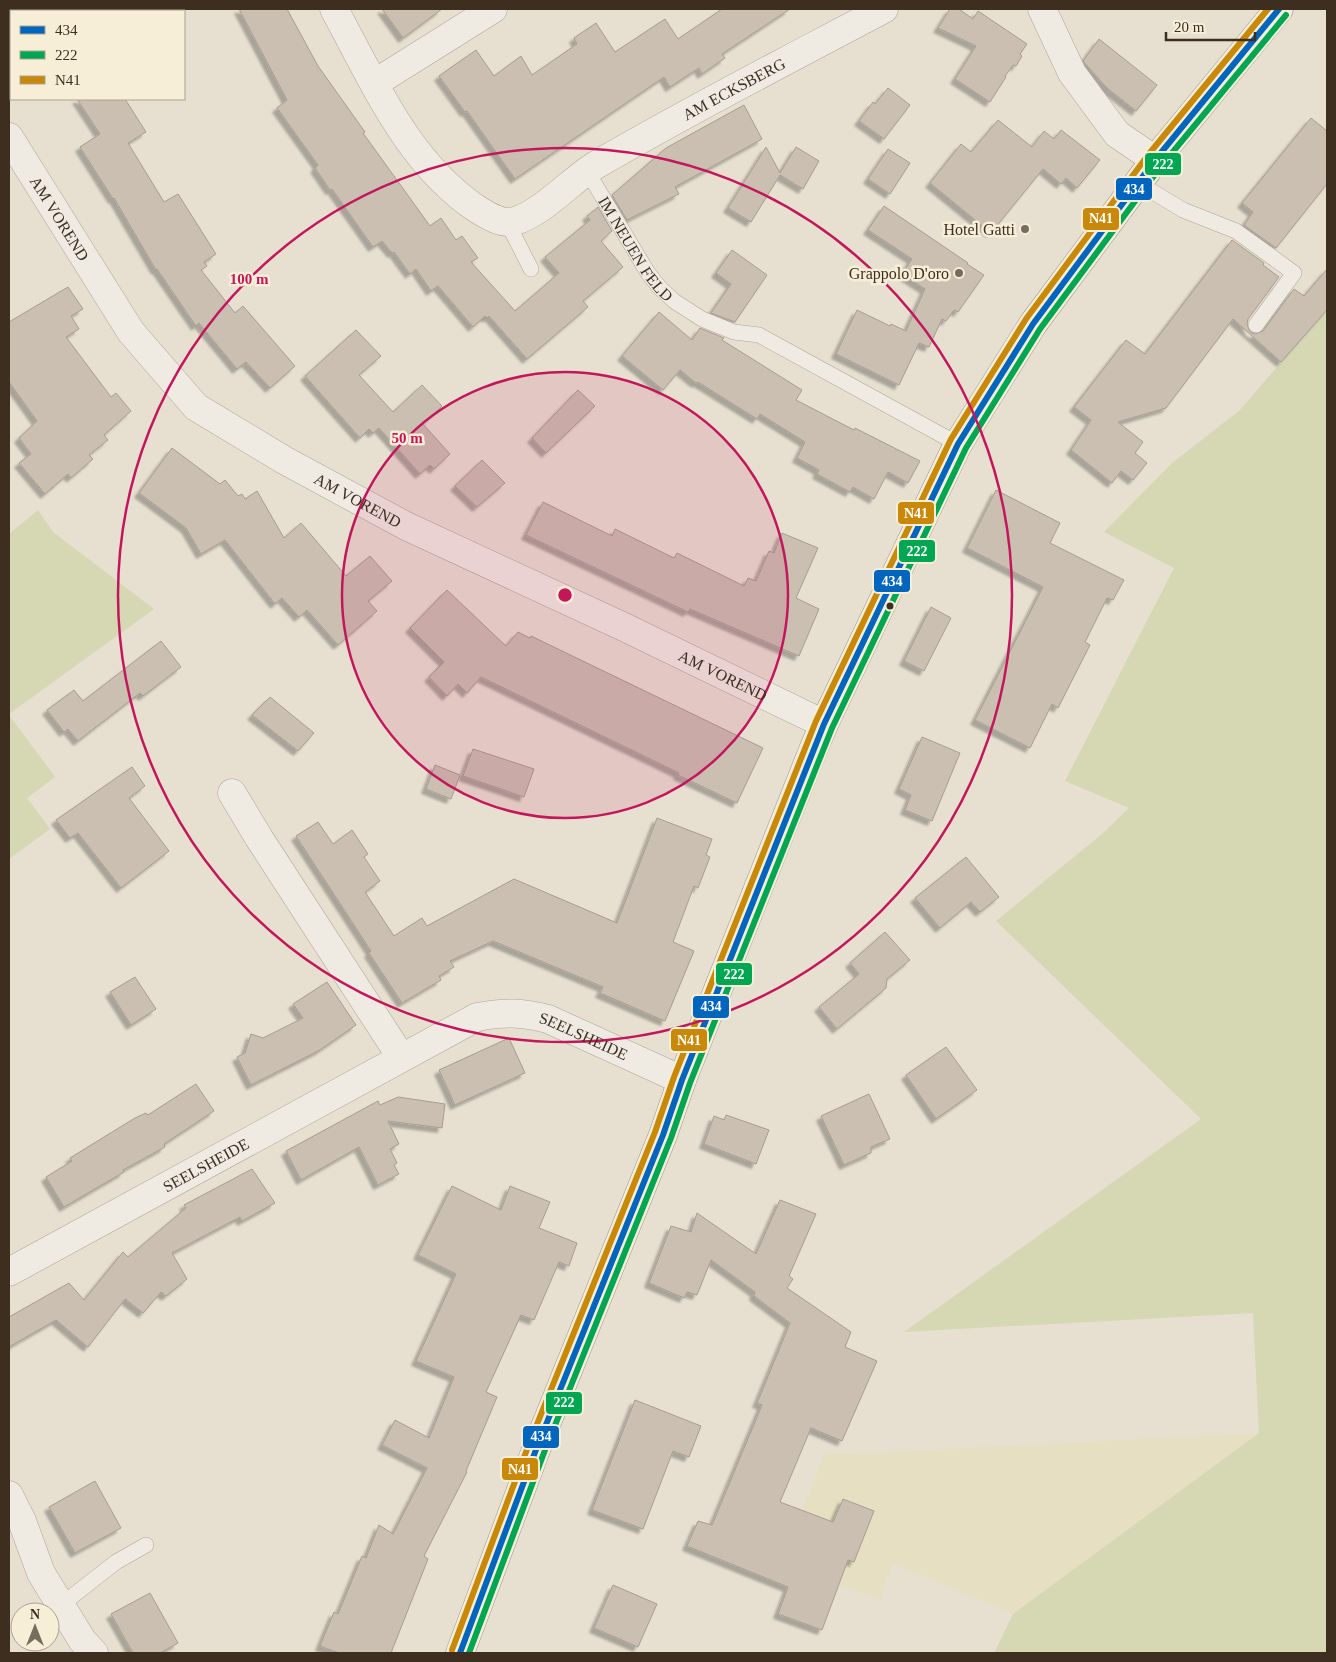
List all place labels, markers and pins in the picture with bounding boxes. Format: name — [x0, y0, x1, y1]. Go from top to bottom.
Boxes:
place label: Hotel Gatti — [943, 221, 1016, 238]
marker: Hotel Gatti — [1019, 223, 1031, 235]
place label: Grappolo D'oro — [849, 265, 949, 283]
marker: Grappolo D'oro — [953, 267, 965, 279]
centre of rings — [556, 586, 574, 604]
unlabelled marker — [885, 601, 895, 611]

